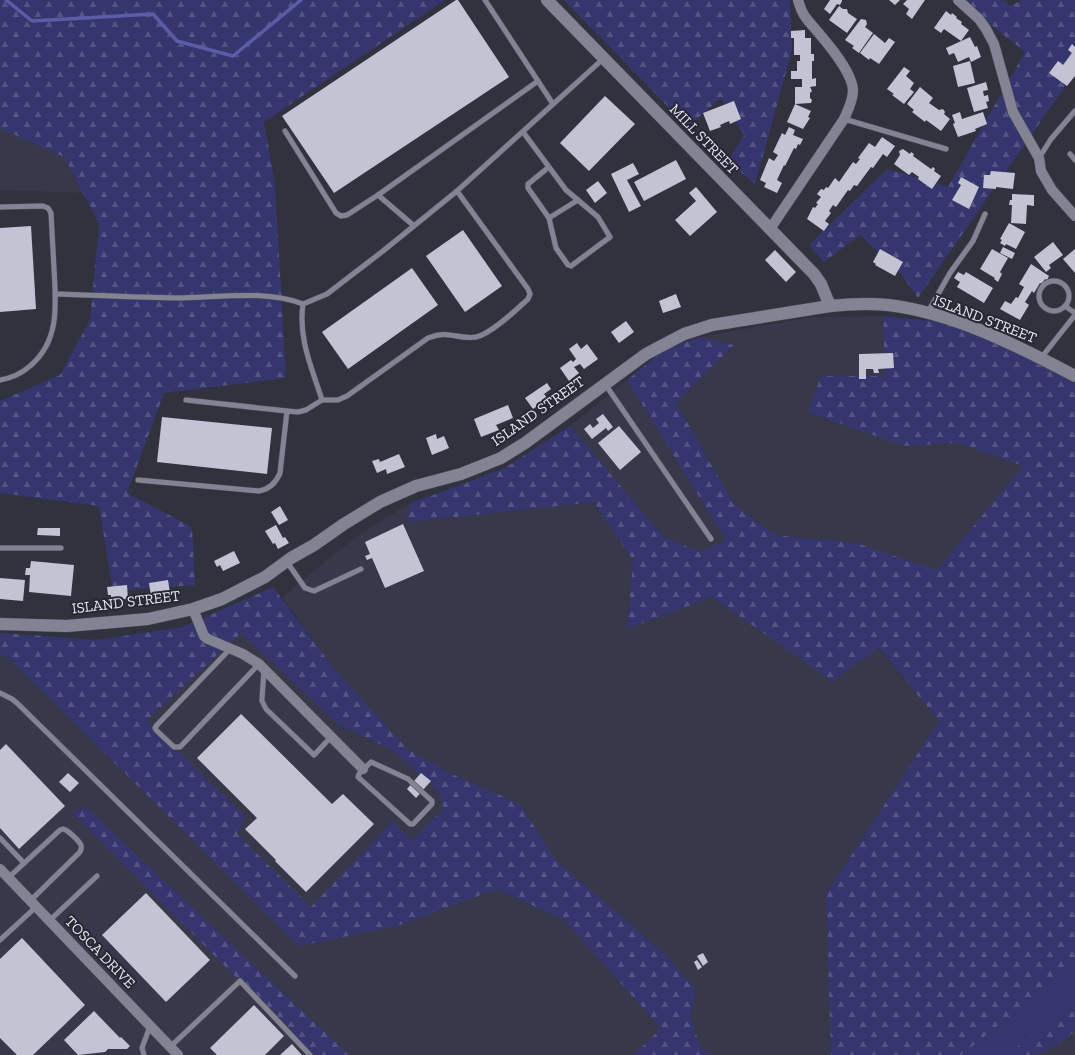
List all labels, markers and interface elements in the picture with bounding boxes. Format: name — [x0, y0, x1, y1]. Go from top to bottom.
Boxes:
street label: MILL STREET — [666, 100, 742, 178]
street label: ISLAND STREET — [931, 291, 1039, 347]
street label: ISLAND STREET — [488, 372, 588, 450]
street label: ISLAND STREET — [71, 586, 181, 618]
street label: TOSCA DRIVE — [61, 912, 139, 992]

